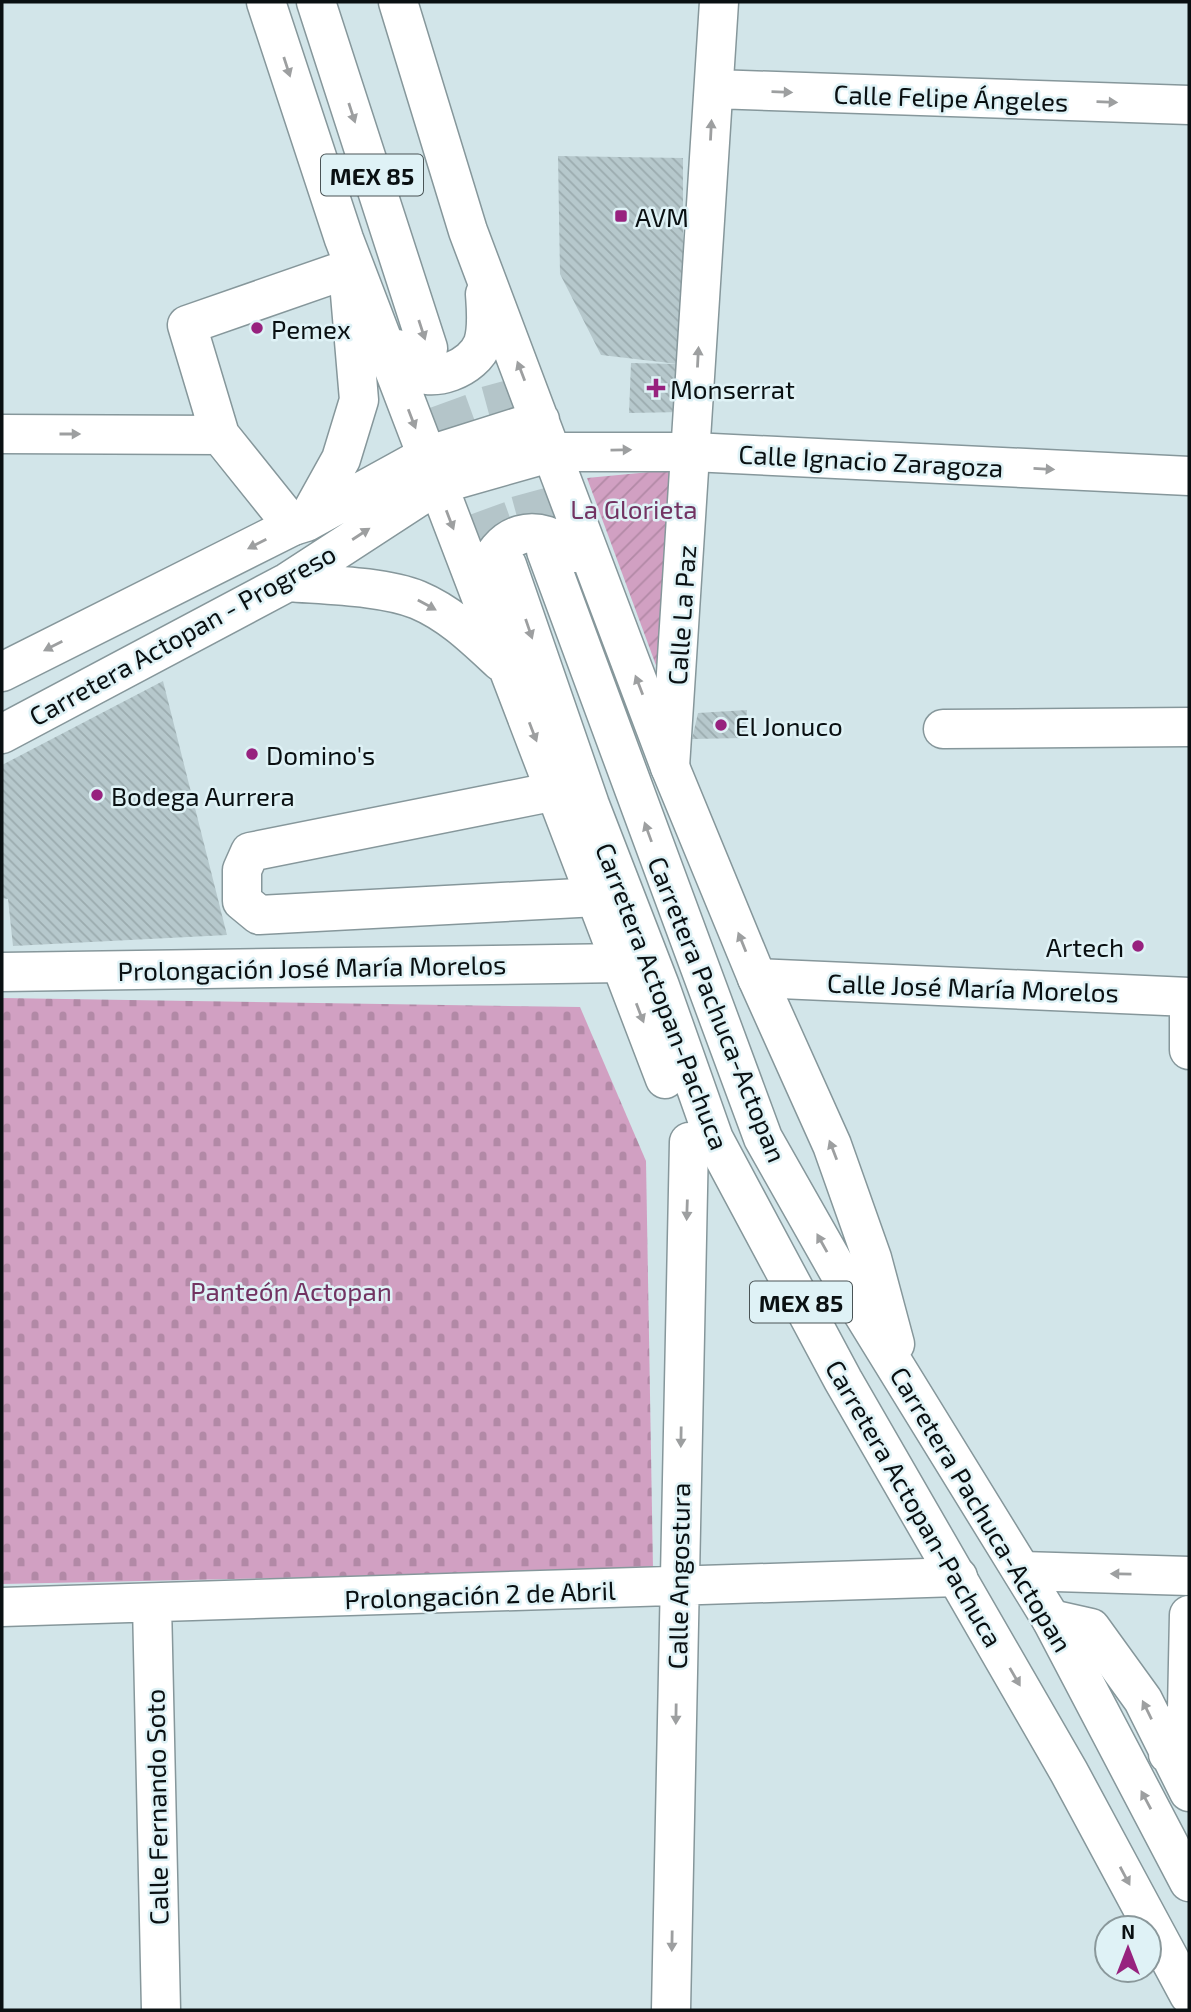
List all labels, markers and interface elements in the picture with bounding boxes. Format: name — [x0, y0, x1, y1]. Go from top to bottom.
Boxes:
one-way arrow — [282, 56, 293, 77]
street label: Calle Felipe Ángeles — [833, 77, 1069, 117]
one-way arrow — [771, 86, 793, 97]
one-way arrow — [1096, 96, 1118, 108]
one-way arrow — [347, 103, 358, 124]
one-way arrow — [706, 119, 717, 141]
road number: MEX 85 — [321, 154, 423, 196]
place label: AVM — [635, 201, 689, 232]
marker: AVM — [613, 208, 629, 224]
place label: Pemex — [271, 313, 351, 344]
marker: Pemex — [249, 320, 265, 336]
one-way arrow — [417, 320, 428, 341]
one-way arrow — [693, 346, 704, 368]
one-way arrow — [516, 361, 527, 382]
place label: Monserrat — [670, 373, 795, 404]
marker: Monserrat — [648, 380, 664, 396]
one-way arrow — [407, 409, 418, 430]
one-way arrow — [59, 428, 81, 440]
street label: Calle Ignacio Zaragoza — [738, 438, 1004, 482]
one-way arrow — [610, 445, 632, 456]
one-way arrow — [1033, 464, 1055, 475]
park label: La Glorieta — [570, 493, 698, 524]
one-way arrow — [445, 509, 456, 530]
one-way arrow — [352, 527, 370, 541]
street label: Carretera Actopan - Progreso — [23, 537, 341, 731]
one-way arrow — [247, 538, 267, 549]
street label: Calle La Paz — [661, 544, 701, 686]
one-way arrow — [417, 599, 436, 611]
one-way arrow — [524, 619, 535, 640]
one-way arrow — [43, 640, 63, 651]
one-way arrow — [633, 674, 644, 695]
place label: El Jonuco — [735, 710, 843, 741]
marker: El Jonuco — [713, 717, 729, 733]
one-way arrow — [527, 721, 538, 742]
place label: Domino's — [266, 739, 375, 770]
marker: Domino's — [244, 746, 260, 762]
place label: Bodega Aurrera — [111, 780, 295, 811]
marker: Bodega Aurrera — [89, 787, 105, 803]
one-way arrow — [643, 821, 654, 842]
street label: Carretera Actopan-Pachuca — [590, 838, 736, 1154]
street label: Carretera Pachuca-Actopan — [642, 852, 794, 1166]
one-way arrow — [736, 931, 747, 952]
place label: Artech — [1046, 931, 1124, 962]
marker: Artech — [1130, 938, 1146, 954]
street label: Prolongación José María Morelos — [117, 948, 507, 986]
street label: Calle José María Morelos — [827, 966, 1119, 1008]
one-way arrow — [635, 1002, 646, 1023]
one-way arrow — [828, 1139, 839, 1160]
one-way arrow — [681, 1199, 693, 1221]
one-way arrow — [816, 1234, 828, 1253]
park label: Panteón Actopan — [190, 1275, 392, 1306]
road number: MEX 85 — [750, 1282, 852, 1322]
street label: Carretera Actopan-Pachuca — [820, 1354, 1010, 1652]
street label: Carretera Pachuca-Actopan — [885, 1361, 1079, 1657]
one-way arrow — [676, 1426, 687, 1448]
street label: Calle Angostura — [661, 1482, 695, 1670]
one-way arrow — [1110, 1568, 1132, 1580]
street label: Prolongación 2 de Abril — [344, 1574, 616, 1614]
one-way arrow — [1009, 1667, 1021, 1686]
street label: Calle Fernando Soto — [138, 1689, 174, 1925]
one-way arrow — [1142, 1700, 1153, 1720]
one-way arrow — [670, 1703, 682, 1725]
one-way arrow — [1141, 1790, 1152, 1810]
one-way arrow — [1119, 1866, 1131, 1885]
north arrow — [1093, 1914, 1163, 1984]
text: N — [1121, 1920, 1135, 1943]
one-way arrow — [666, 1930, 678, 1952]

